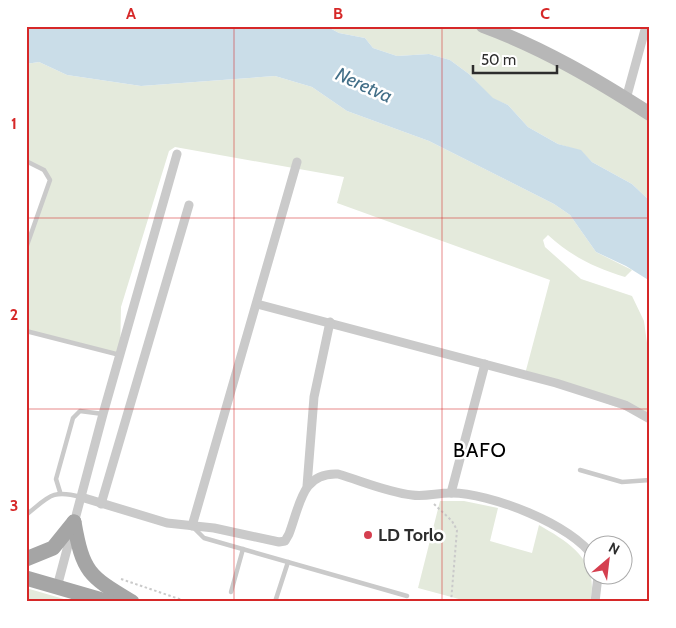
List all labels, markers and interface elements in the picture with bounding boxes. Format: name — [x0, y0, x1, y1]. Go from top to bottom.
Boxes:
text: A — [126, 4, 136, 23]
text: B — [333, 4, 343, 23]
text: C — [540, 4, 550, 23]
scale bar — [473, 42, 557, 74]
text: 50 m — [481, 51, 516, 69]
water label: Neretva — [332, 62, 396, 108]
text: 1 — [11, 114, 17, 133]
text: 2 — [10, 305, 18, 324]
district label: BAFO — [453, 438, 507, 462]
text: 3 — [10, 496, 18, 515]
place label: LD Torlo — [378, 524, 444, 546]
marker: LD Torlo — [362, 529, 374, 541]
north arrow — [584, 536, 634, 586]
text: N — [606, 538, 623, 559]

